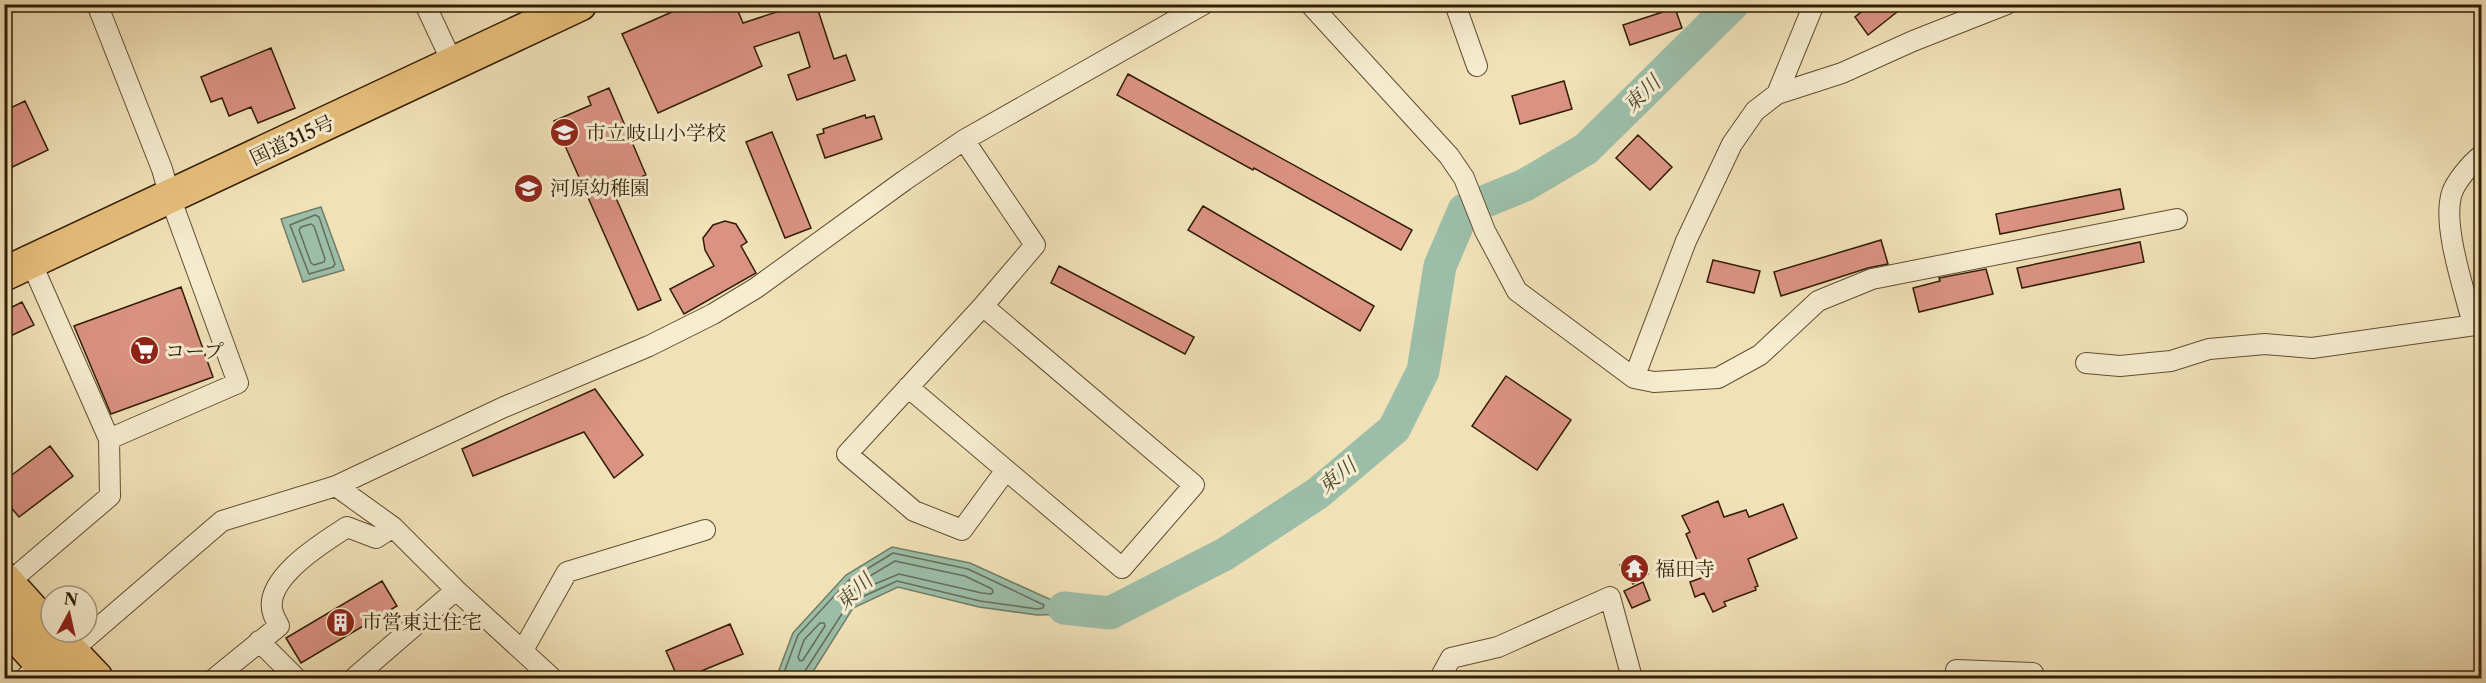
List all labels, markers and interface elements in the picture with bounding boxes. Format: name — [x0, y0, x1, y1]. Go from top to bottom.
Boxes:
water label: 東川 — [1618, 69, 1667, 117]
street label: 国道315号 — [246, 110, 338, 170]
school or university icon: 市立岐山小学校 — [549, 117, 581, 149]
place label: 市立岐山小学校 — [586, 121, 726, 145]
school or university icon: 河原幼稚園 — [513, 172, 545, 204]
place label: 河原幼稚園 — [550, 176, 650, 200]
supermarket icon: コープ — [128, 335, 160, 367]
place label: コープ — [165, 339, 224, 363]
water label: 東川 — [1312, 451, 1362, 499]
temple icon: 福田寺 — [1618, 553, 1650, 585]
place label: 福田寺 — [1655, 557, 1715, 581]
water label: 東川 — [830, 567, 879, 615]
north arrow — [39, 584, 99, 644]
text: N — [63, 588, 79, 610]
building icon: 市営東辻住宅 — [325, 606, 357, 638]
place label: 市営東辻住宅 — [362, 610, 482, 634]

